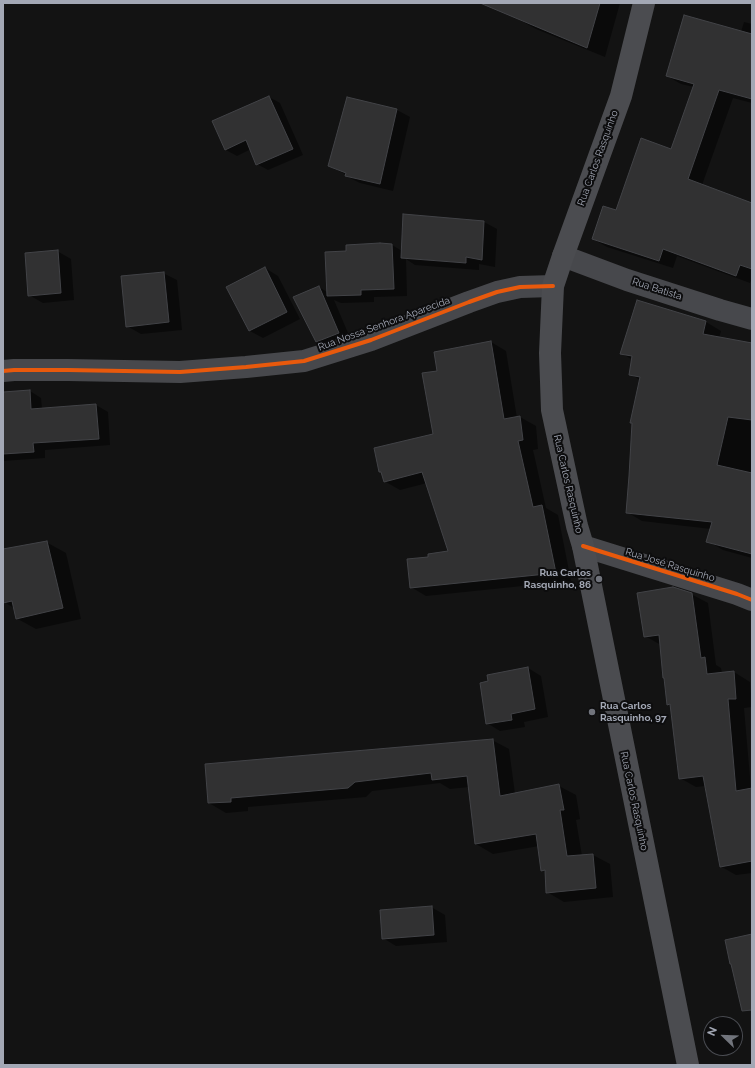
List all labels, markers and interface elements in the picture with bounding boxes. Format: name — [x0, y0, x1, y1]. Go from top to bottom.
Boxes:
street label: Rua Carlos Rasquinho — [575, 109, 621, 207]
street label: Rua Batista — [631, 275, 683, 303]
street label: Rua Nossa Senhora Aparecida — [316, 294, 452, 354]
street label: Rua Carlos Rasquinho — [551, 433, 585, 535]
street label: Rua José Rasquinho — [624, 546, 716, 584]
place label: Rua Carlos Rasquinho, 86 — [524, 567, 591, 590]
marker: Rua Carlos Rasquinho, 86 — [594, 574, 604, 584]
place label: Rua Carlos Rasquinho, 97 — [600, 700, 667, 724]
marker: Rua Carlos Rasquinho, 97 — [587, 707, 597, 717]
street label: Rua Carlos Rasquinho — [618, 750, 650, 852]
north arrow — [703, 1016, 743, 1056]
text: N — [705, 1025, 720, 1038]

